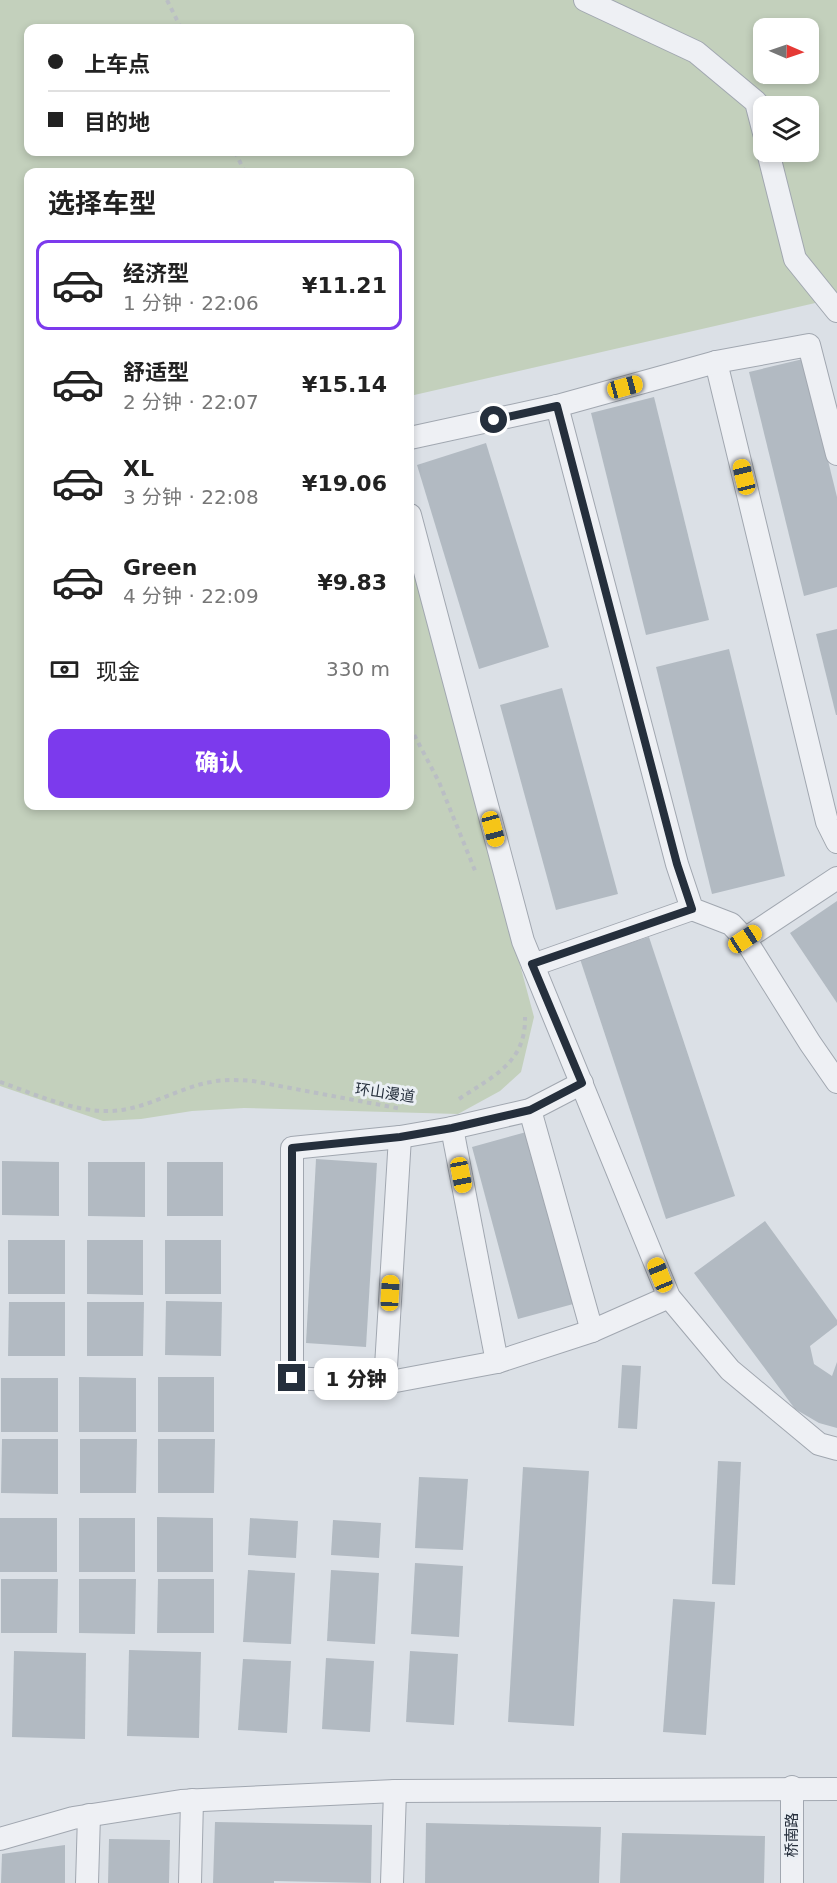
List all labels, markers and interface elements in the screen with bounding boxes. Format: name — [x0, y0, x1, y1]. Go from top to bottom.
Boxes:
north arrow — [753, 18, 819, 84]
map controls — [753, 18, 819, 162]
text: 上车点 — [84, 52, 150, 77]
button: layers — [753, 96, 819, 162]
text: 目的地 — [84, 110, 150, 135]
text: 选择车型 — [48, 188, 156, 219]
icon: car — [51, 258, 105, 312]
text: 经济型 — [123, 261, 189, 286]
text: ¥11.21 — [302, 273, 387, 298]
text: 1 分钟 · 22:06 — [123, 291, 259, 315]
icon: car — [51, 357, 105, 411]
text: 舒适型 — [123, 360, 189, 385]
text: ¥15.14 — [302, 372, 387, 397]
car — [605, 374, 645, 400]
text: 2 分钟 · 22:07 — [123, 390, 259, 414]
route start — [480, 406, 507, 433]
icon: car — [51, 456, 105, 510]
text: XL — [123, 456, 154, 481]
car — [731, 457, 757, 497]
text: ¥19.06 — [302, 471, 387, 496]
text: 3 分钟 · 22:08 — [123, 485, 259, 509]
icon: car — [51, 555, 105, 609]
text: Green — [123, 555, 197, 580]
text: ¥9.83 — [317, 570, 387, 595]
text: 4 分钟 · 22:09 — [123, 584, 259, 608]
icon: cash — [48, 653, 81, 686]
text: 330 m — [326, 657, 390, 681]
text: 现金 — [96, 659, 140, 684]
button: 确认 — [48, 729, 390, 798]
car — [480, 809, 506, 849]
car — [725, 922, 765, 956]
street label: 环山漫道 — [354, 1080, 416, 1106]
car — [449, 1156, 473, 1194]
car — [645, 1255, 675, 1295]
car — [380, 1275, 400, 1311]
callout: 1 分钟 — [313, 1357, 397, 1399]
route end — [278, 1364, 305, 1391]
text: 1 分钟 — [326, 1367, 386, 1391]
street label: 桥南路 — [783, 1812, 801, 1858]

